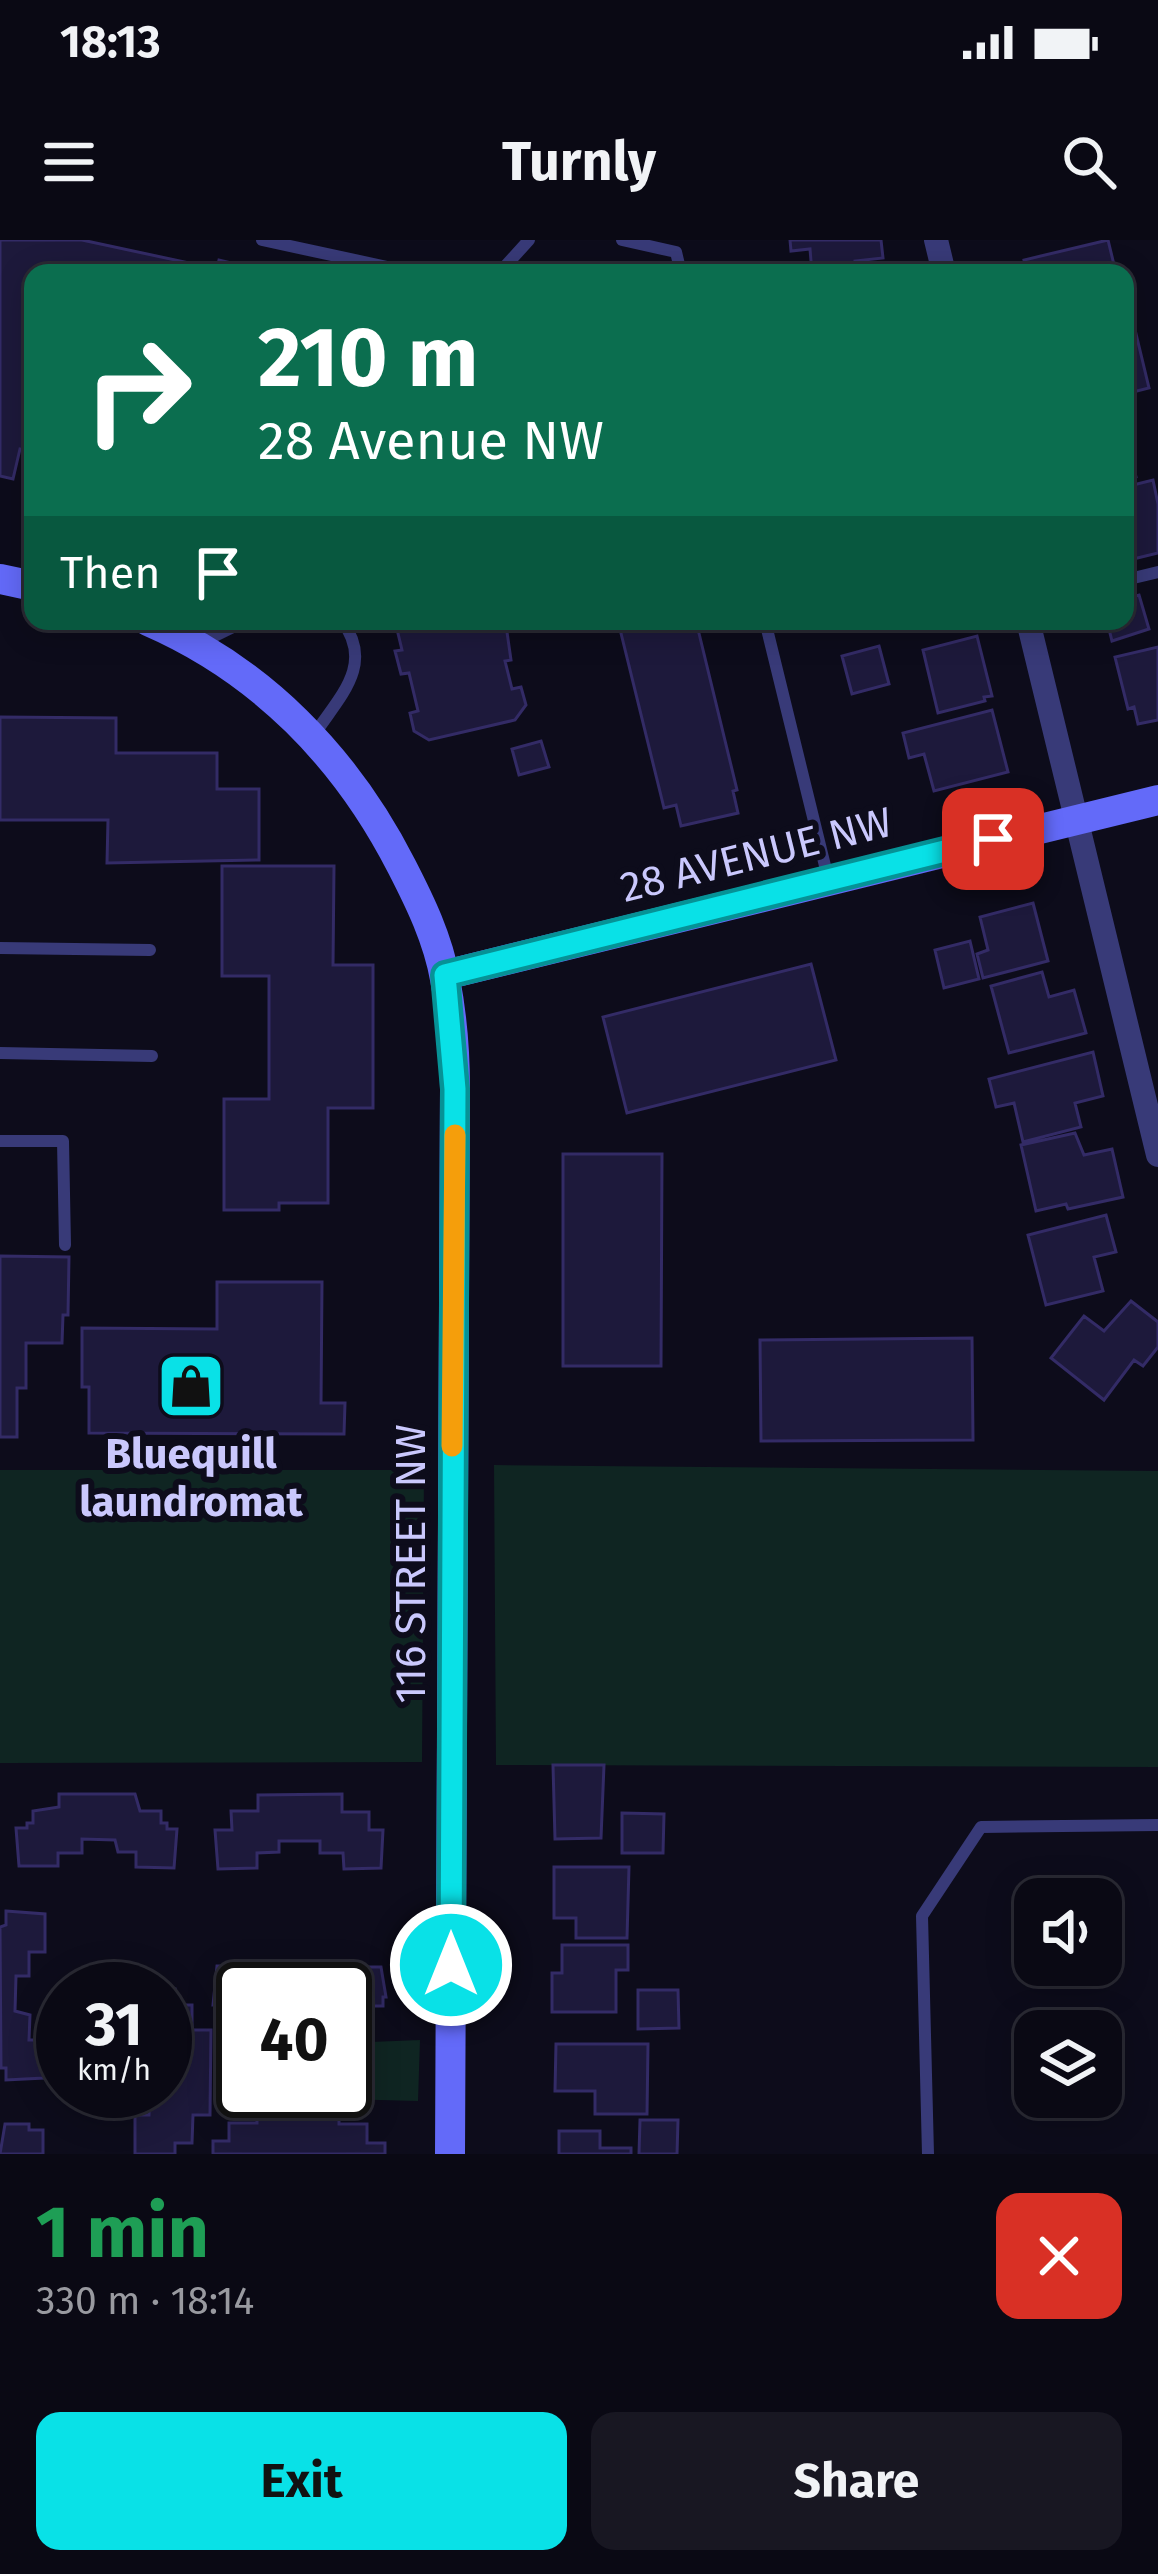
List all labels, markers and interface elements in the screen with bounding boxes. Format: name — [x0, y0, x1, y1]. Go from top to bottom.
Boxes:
text: 18:13 — [60, 15, 161, 69]
icon: menu — [36, 129, 102, 195]
icon: search — [1056, 129, 1122, 195]
text: Turnly — [502, 130, 656, 194]
text: 210 m — [258, 307, 479, 408]
icon: right — [60, 312, 216, 468]
text: 28 Avenue NW — [258, 409, 604, 473]
icon: arrive — [185, 540, 251, 606]
text: Then — [60, 546, 161, 600]
pin — [942, 788, 1044, 890]
street label: 28 AVENUE NW — [615, 797, 897, 913]
icon: arrive — [960, 806, 1026, 872]
shop icon: Bluequill laundromat — [156, 1351, 226, 1421]
street label: 116 STREET NW — [386, 1424, 436, 1704]
place label: Bluequill laundromat — [79, 1429, 304, 1527]
map controls — [1014, 1878, 1122, 2118]
button: sound — [1014, 1878, 1122, 1986]
position arrow — [388, 1902, 514, 2028]
speed limit sign: 40 — [216, 1962, 372, 2118]
text: 31 — [85, 1989, 143, 2061]
button: layers — [1014, 2010, 1122, 2118]
text: km/h — [77, 2052, 151, 2088]
text: 1 min — [36, 2190, 209, 2276]
button: close — [996, 2193, 1122, 2319]
text: 330 m · 18:14 — [36, 2278, 254, 2324]
button: Exit — [36, 2412, 567, 2550]
button: Share — [591, 2412, 1122, 2550]

